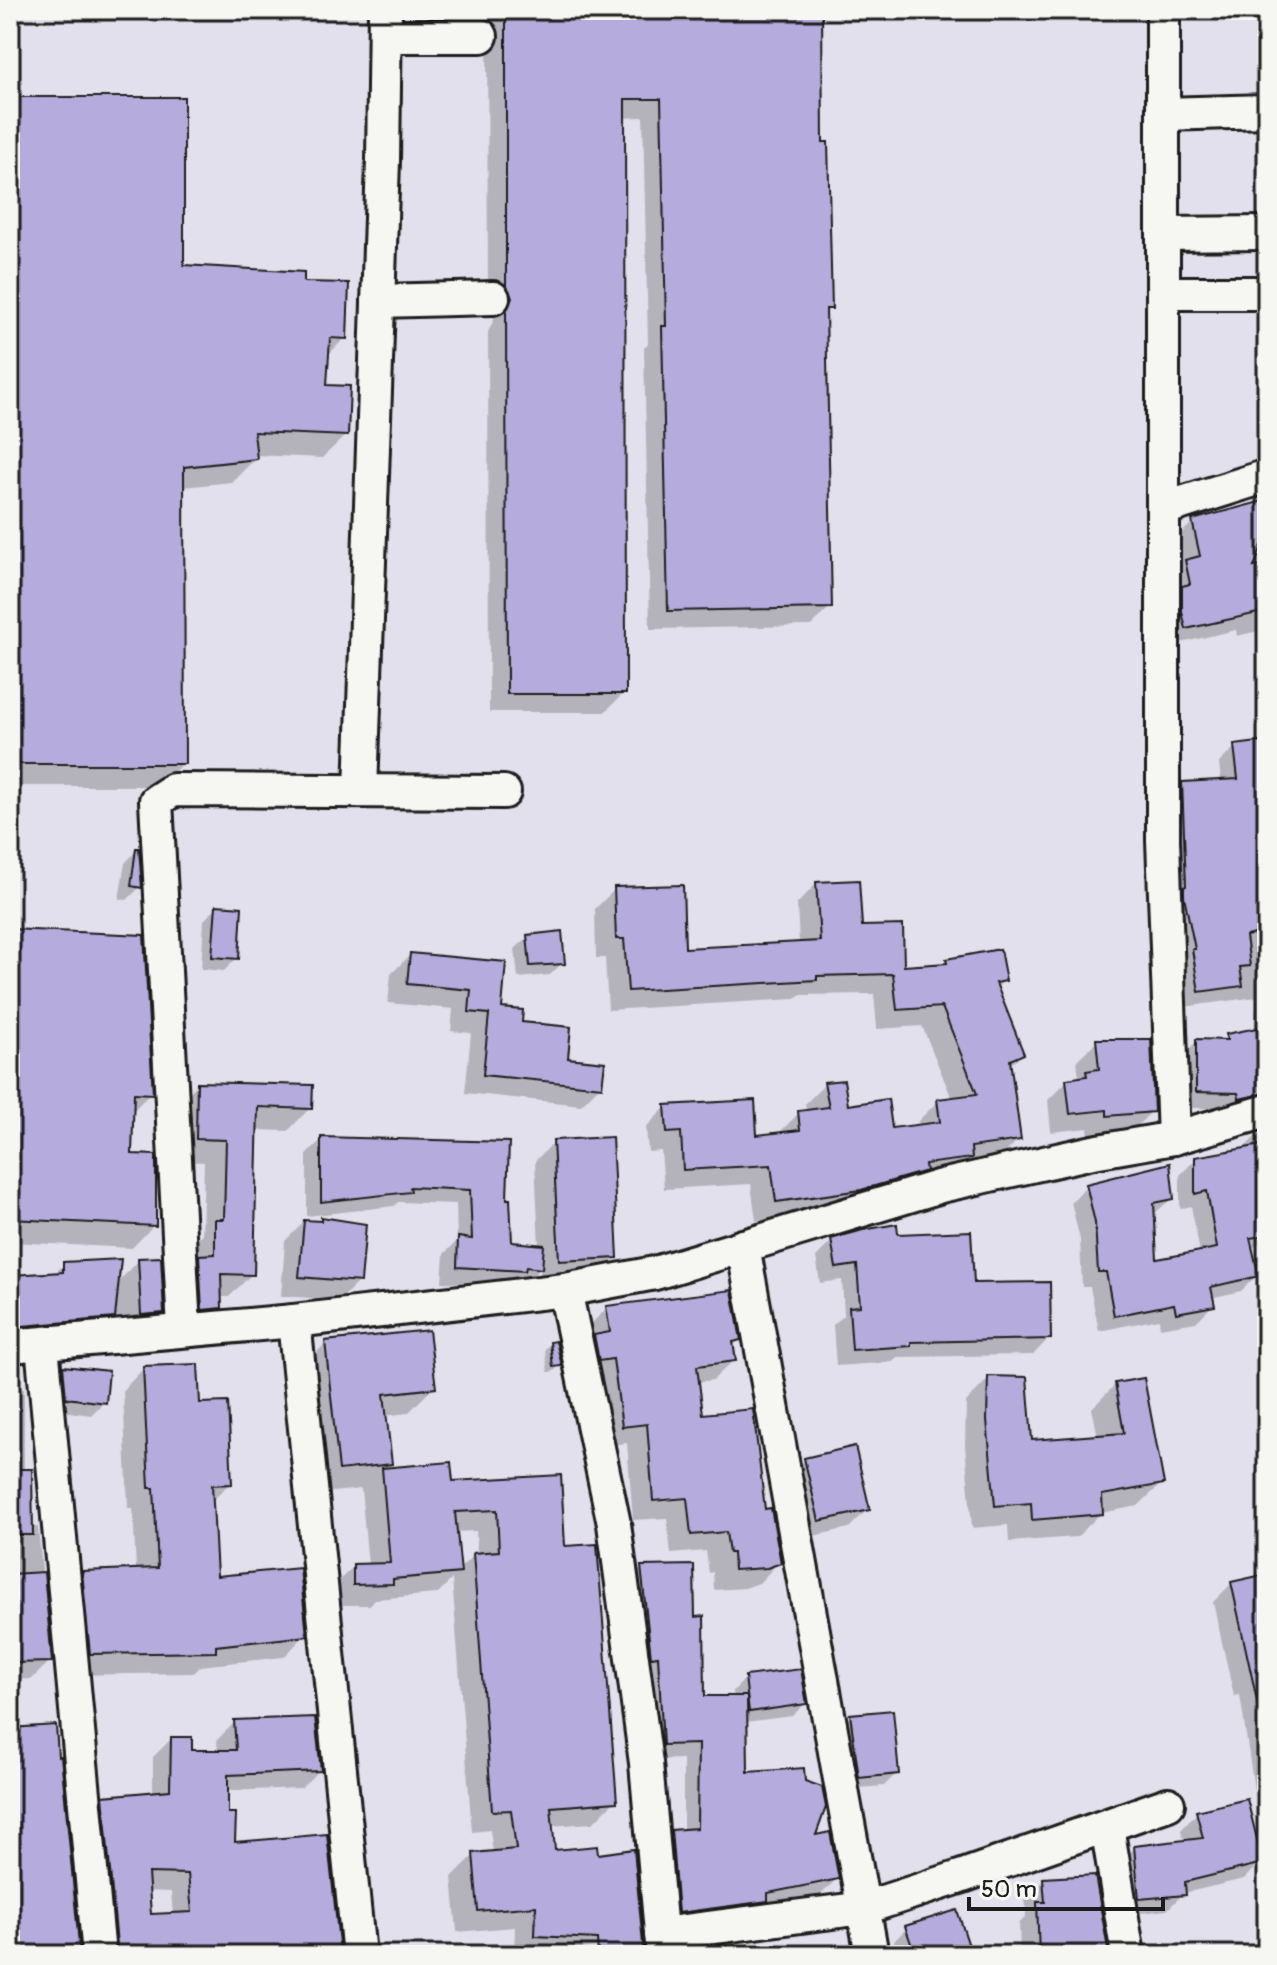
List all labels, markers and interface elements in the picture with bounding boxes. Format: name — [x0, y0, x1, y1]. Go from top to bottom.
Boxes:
scale bar — [969, 1861, 1163, 1911]
text: 50 m — [981, 1875, 1037, 1904]

